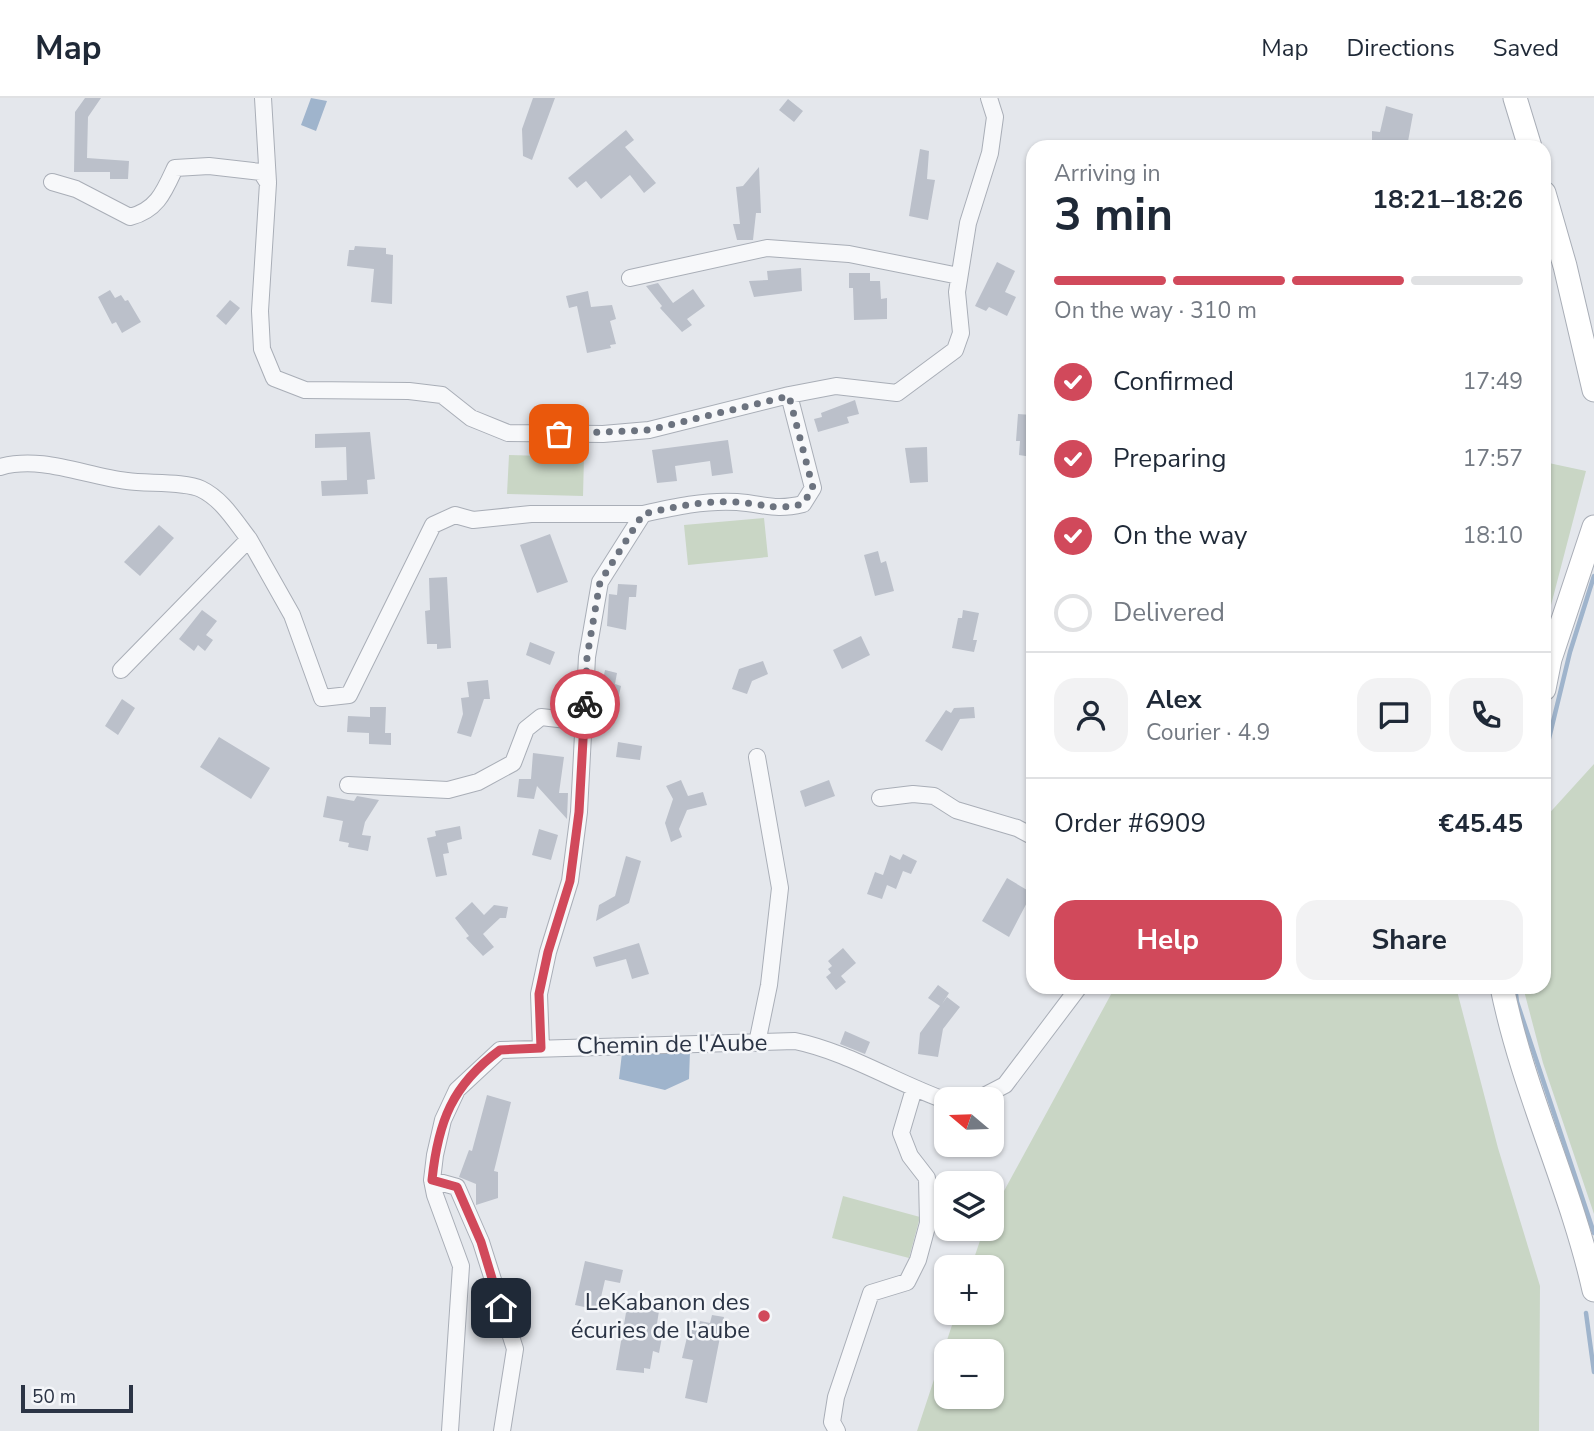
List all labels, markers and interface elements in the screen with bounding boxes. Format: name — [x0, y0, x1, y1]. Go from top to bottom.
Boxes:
text: Map — [35, 26, 102, 71]
text: Map — [1261, 32, 1308, 64]
text: Directions — [1346, 32, 1455, 64]
text: Saved — [1493, 32, 1559, 64]
text: Arriving in — [1054, 158, 1161, 189]
text: 18:21–18:26 — [1372, 182, 1523, 217]
text: 3 min — [1054, 183, 1173, 246]
text: On the way · 310 m — [1054, 295, 1257, 326]
icon: check — [1054, 363, 1092, 401]
text: Confirmed — [1113, 364, 1234, 399]
text: 17:49 — [1463, 366, 1523, 397]
pin — [529, 404, 589, 464]
icon: bag — [540, 415, 578, 453]
icon: check — [1054, 440, 1092, 478]
text: Preparing — [1113, 441, 1226, 476]
text: 17:57 — [1463, 443, 1523, 474]
icon: check — [1054, 517, 1092, 555]
text: On the way — [1113, 518, 1247, 553]
text: 18:10 — [1463, 520, 1523, 551]
text: Delivered — [1113, 595, 1225, 630]
courier — [550, 669, 620, 739]
button: person — [1054, 678, 1128, 752]
button: chat — [1357, 678, 1431, 752]
button: phone — [1449, 678, 1523, 752]
text: Alex — [1146, 682, 1202, 717]
icon: bike — [566, 685, 604, 723]
text: Courier · 4.9 — [1146, 717, 1270, 748]
text: Order #6909 — [1054, 806, 1206, 841]
text: €45.45 — [1439, 806, 1523, 841]
button: Help — [1054, 900, 1282, 980]
button: Share — [1296, 900, 1523, 980]
street label: Chemin de l'Aube — [576, 1026, 768, 1062]
north arrow — [934, 1087, 1004, 1157]
map controls — [934, 1087, 1004, 1409]
button: layers — [934, 1171, 1004, 1241]
button: + — [934, 1255, 1004, 1325]
pin — [471, 1278, 531, 1338]
place label: LeKabanon des écuries de l'aube — [571, 1286, 750, 1346]
icon: home — [482, 1289, 520, 1327]
marker: LeKabanon des écuries de l'aube — [756, 1308, 772, 1324]
button: − — [934, 1339, 1004, 1409]
scale bar — [21, 1382, 133, 1414]
text: 50 m — [32, 1384, 76, 1410]

